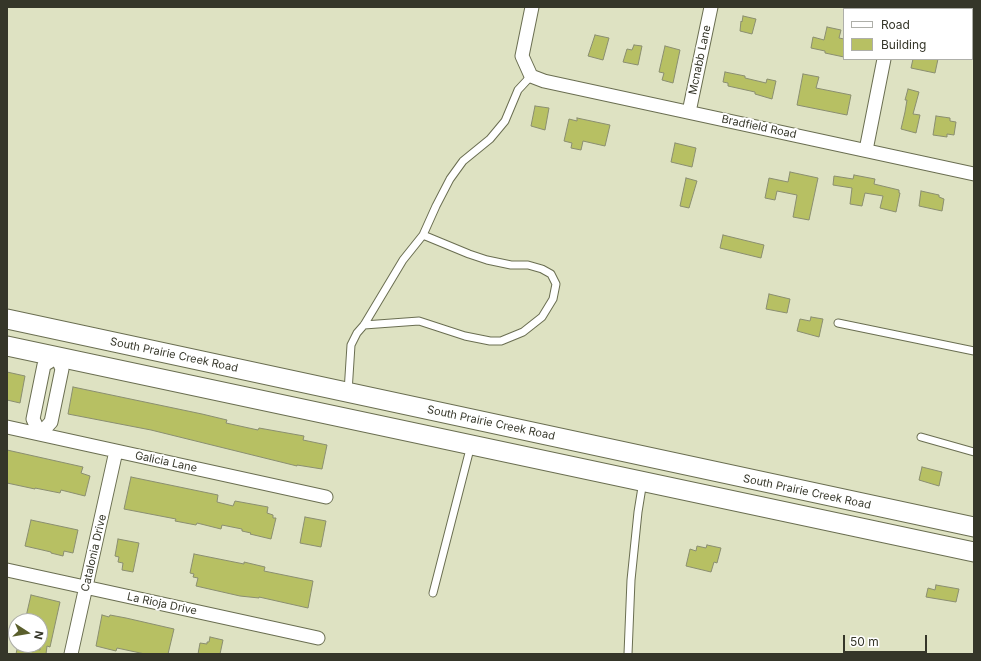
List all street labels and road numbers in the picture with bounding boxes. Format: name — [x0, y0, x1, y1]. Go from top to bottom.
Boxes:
street label: Mcnabb Lane — [686, 24, 714, 96]
street label: Bradfield Road — [720, 113, 798, 141]
street label: South Prairie Creek Road — [109, 335, 239, 375]
street label: South Prairie Creek Road — [426, 403, 556, 443]
street label: Galicia Lane — [134, 449, 198, 475]
street label: South Prairie Creek Road — [742, 472, 872, 512]
street label: Catalonia Drive — [79, 513, 109, 593]
street label: La Rioja Drive — [126, 590, 198, 618]

